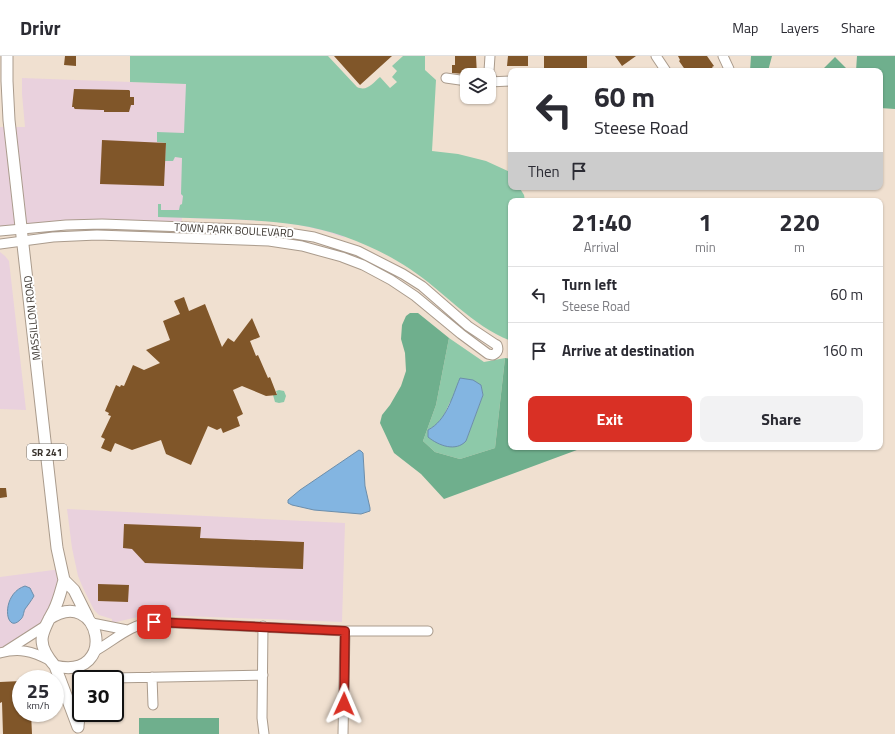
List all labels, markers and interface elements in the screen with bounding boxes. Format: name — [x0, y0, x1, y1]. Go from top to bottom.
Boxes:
text: Drivr — [20, 13, 61, 42]
text: Map — [732, 17, 758, 38]
text: Layers — [780, 17, 819, 38]
text: Share — [841, 17, 875, 38]
map controls — [460, 68, 496, 104]
button: layers — [460, 68, 496, 104]
text: 60 m — [594, 75, 655, 118]
icon: left — [528, 84, 580, 136]
text: Steese Road — [594, 114, 688, 141]
text: Then — [528, 160, 560, 183]
icon: arrive — [568, 160, 590, 182]
text: 21:40 — [572, 204, 631, 240]
text: 1 — [699, 204, 712, 240]
text: 220 — [779, 204, 819, 240]
street label: TOWN PARK BOULEVARD — [174, 219, 294, 241]
text: Arrival — [584, 237, 619, 257]
text: min — [695, 237, 716, 257]
text: m — [794, 237, 805, 257]
text: Turn left — [562, 273, 617, 296]
street label: MASSILLON ROAD — [20, 275, 44, 361]
text: 60 m — [830, 283, 863, 306]
icon: left — [528, 284, 550, 306]
text: Steese Road — [562, 296, 630, 316]
text: Arrive at destination — [562, 339, 695, 362]
text: 160 m — [822, 339, 863, 362]
icon: arrive — [528, 340, 550, 362]
button: Exit — [528, 396, 692, 442]
button: Share — [700, 396, 863, 442]
road number: SR 241 — [27, 444, 67, 460]
pin — [137, 605, 171, 639]
icon: arrive — [143, 611, 165, 633]
speed limit sign: 30 — [72, 670, 124, 722]
text: 25 — [27, 675, 49, 706]
position arrow — [323, 683, 365, 725]
text: km/h — [27, 698, 49, 713]

